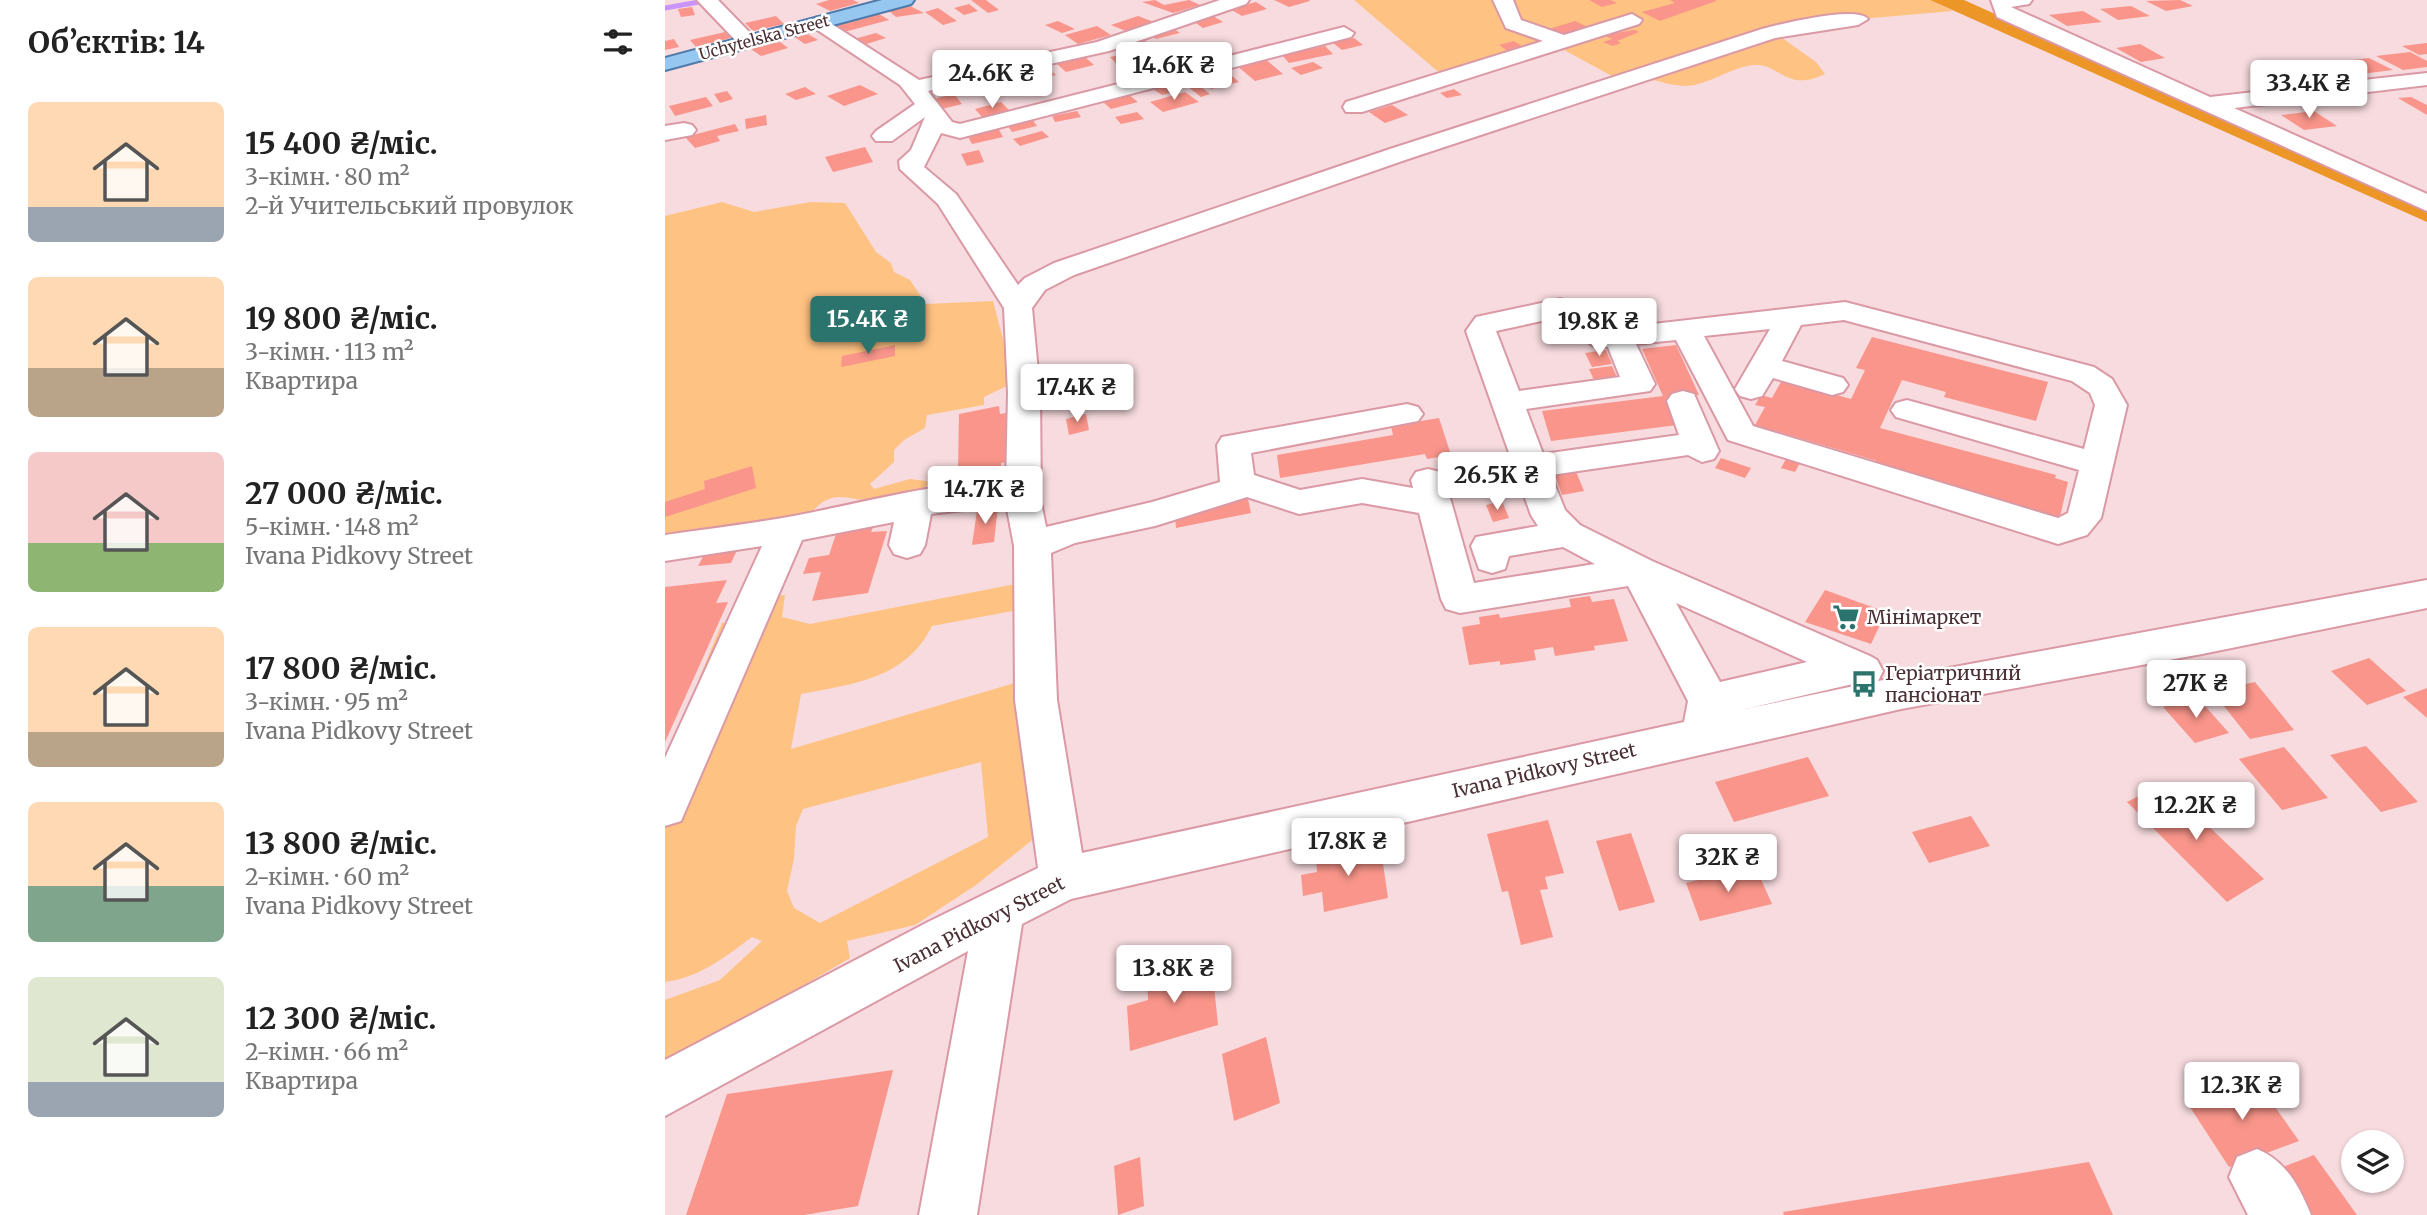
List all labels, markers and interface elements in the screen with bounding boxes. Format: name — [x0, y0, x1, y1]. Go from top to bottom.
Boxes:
street label: Uchytelska Street — [697, 10, 832, 64]
text: Об’єктів: 14 — [28, 23, 205, 61]
icon: filters — [599, 23, 637, 61]
pin: 14.6K ₴ — [1109, 42, 1239, 102]
pin: 24.6K ₴ — [927, 50, 1057, 110]
text: 14.6K ₴ — [1132, 50, 1216, 79]
text: 24.6K ₴ — [948, 58, 1036, 87]
pin: 33.4K ₴ — [2244, 60, 2374, 120]
text: 33.4K ₴ — [2266, 68, 2352, 97]
text: 15 400 ₴/міс. — [245, 124, 438, 162]
icon: home — [84, 130, 168, 214]
text: 3-кімн. · 80 m² — [245, 162, 409, 191]
text: 2-й Учительський провулок — [245, 191, 573, 220]
pin: 15.4K ₴ — [803, 296, 933, 356]
pin: 19.8K ₴ — [1534, 298, 1664, 358]
text: 19 800 ₴/міс. — [245, 299, 438, 337]
text: 15.4K ₴ — [826, 304, 910, 333]
icon: home — [84, 305, 168, 389]
text: 19.8K ₴ — [1558, 306, 1640, 335]
text: 3-кімн. · 113 m² — [245, 337, 414, 366]
pin: 17.4K ₴ — [1012, 364, 1142, 424]
text: Квартира — [245, 366, 358, 395]
text: 17.4K ₴ — [1036, 372, 1118, 401]
pin: 26.5K ₴ — [1432, 452, 1562, 512]
text: 26.5K ₴ — [1454, 460, 1540, 489]
pin: 14.7K ₴ — [920, 466, 1050, 526]
text: 27 000 ₴/міс. — [245, 474, 443, 512]
text: 14.7K ₴ — [944, 474, 1026, 503]
icon: home — [84, 480, 168, 564]
text: 5-кімн. · 148 m² — [245, 512, 418, 541]
text: Ivana Pidkovy Street — [245, 541, 473, 570]
supermarket icon: Мінімаркет — [1831, 602, 1861, 632]
place label: Мінімаркет — [1867, 605, 1981, 629]
text: 17 800 ₴/міс. — [245, 649, 437, 687]
icon: home — [84, 655, 168, 739]
pin: 27K ₴ — [2147, 660, 2245, 720]
place label: Геріатричний пансіонат — [1885, 661, 2021, 707]
text: 27K ₴ — [2163, 668, 2229, 697]
bus stop icon: Геріатричний пансіонат — [1849, 669, 1879, 699]
text: 3-кімн. · 95 m² — [245, 687, 408, 716]
text: Ivana Pidkovy Street — [245, 716, 473, 745]
street label: Ivana Pidkovy Street — [1450, 737, 1639, 803]
pin: 12.2K ₴ — [2131, 782, 2261, 842]
text: 12.2K ₴ — [2154, 790, 2238, 819]
pin: 17.8K ₴ — [1283, 818, 1413, 878]
text: 13 800 ₴/міс. — [245, 824, 437, 862]
text: 17.8K ₴ — [1308, 826, 1388, 855]
icon: home — [84, 830, 168, 914]
pin: 32K ₴ — [1679, 834, 1777, 894]
text: 32K ₴ — [1695, 842, 1761, 871]
text: 2-кімн. · 60 m² — [245, 862, 409, 891]
street label: Ivana Pidkovy Street — [890, 870, 1069, 977]
text: Ivana Pidkovy Street — [245, 891, 473, 920]
pin: 13.8K ₴ — [1109, 946, 1239, 1005]
text: 13.8K ₴ — [1132, 953, 1216, 982]
text: 12 300 ₴/міс. — [245, 999, 437, 1037]
icon: home — [84, 1005, 168, 1089]
text: 2-кімн. · 66 m² — [245, 1037, 408, 1066]
pin: 12.3K ₴ — [2177, 1062, 2307, 1122]
text: Квартира — [245, 1066, 358, 1095]
text: 12.3K ₴ — [2200, 1070, 2284, 1099]
map controls — [2341, 1130, 2404, 1193]
button: layers — [2341, 1130, 2404, 1193]

